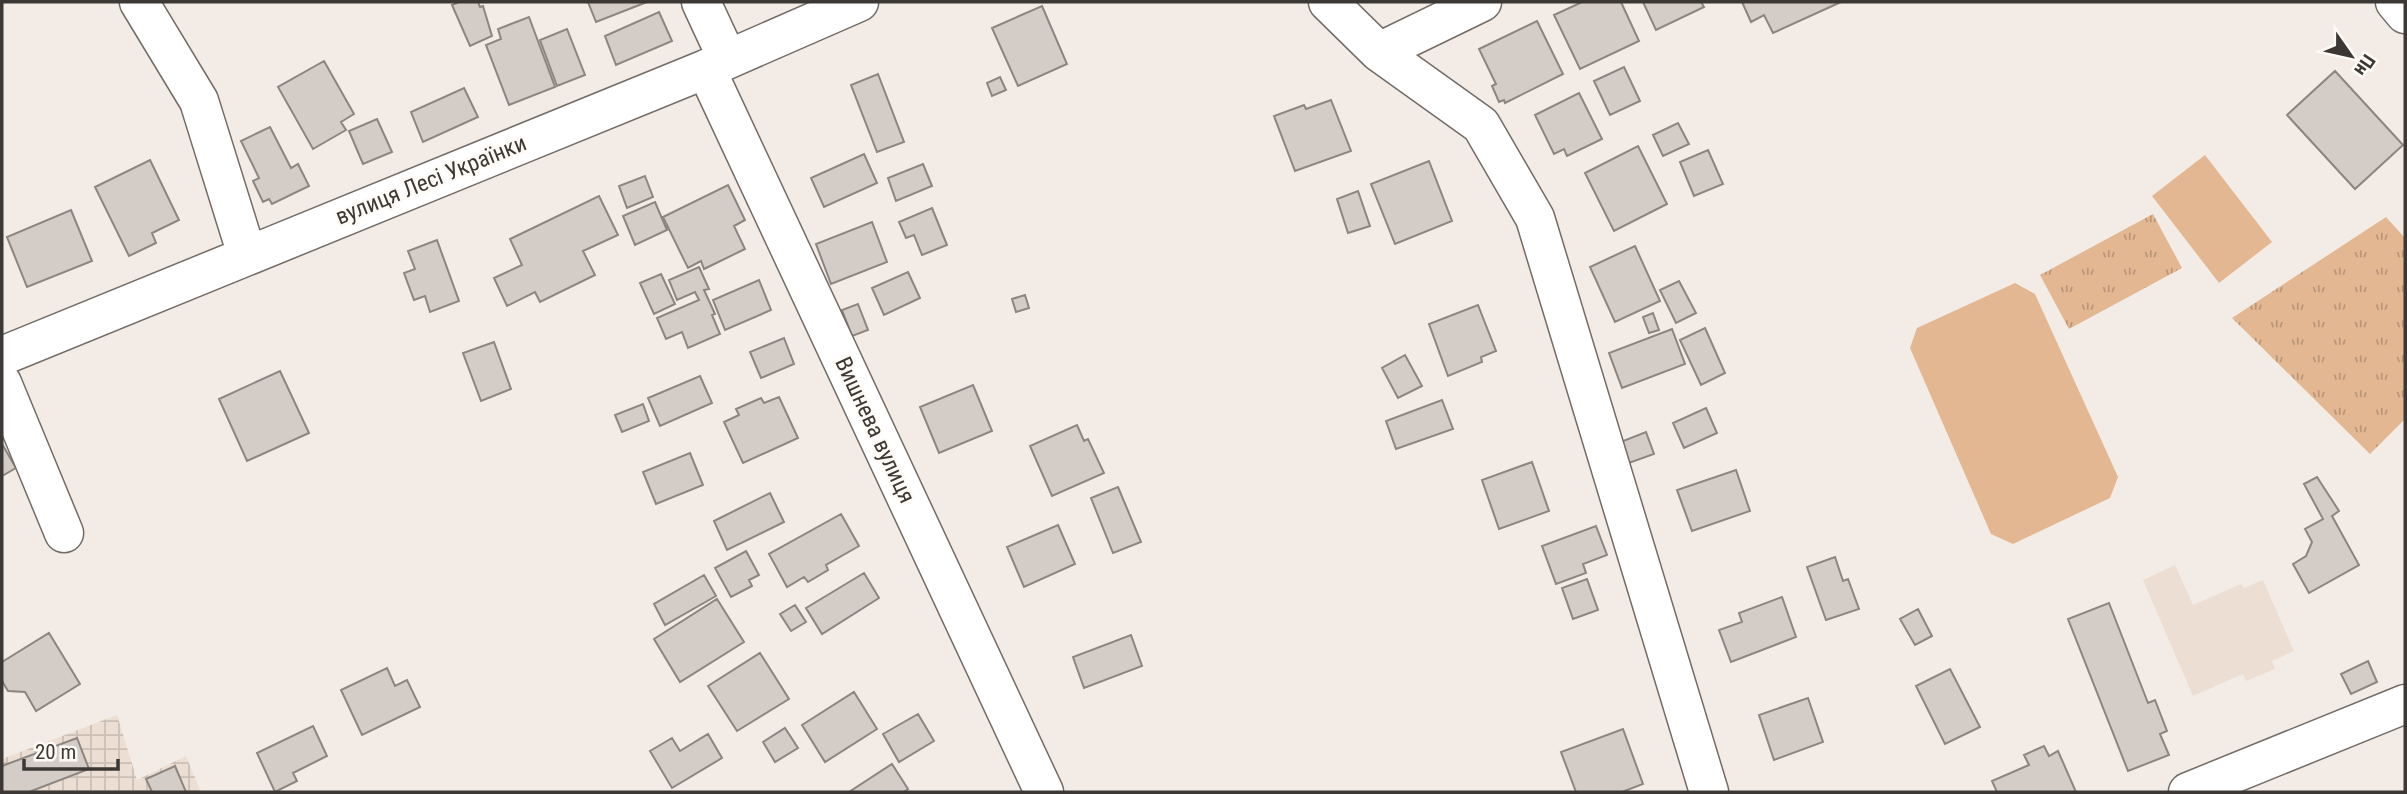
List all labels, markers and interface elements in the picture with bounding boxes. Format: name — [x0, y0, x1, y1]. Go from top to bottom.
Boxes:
north arrow — [2316, 21, 2386, 91]
text: Пн — [2349, 50, 2380, 80]
street label: вулиця Лесі Українки — [332, 129, 530, 231]
street label: Вишнева вулиця — [829, 353, 921, 507]
scale bar — [24, 728, 119, 772]
text: 20 m — [35, 740, 76, 764]

